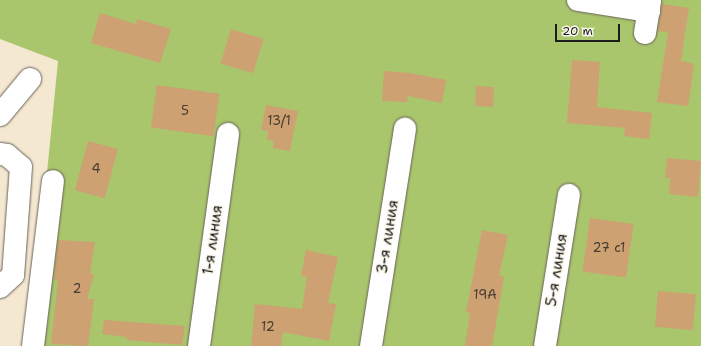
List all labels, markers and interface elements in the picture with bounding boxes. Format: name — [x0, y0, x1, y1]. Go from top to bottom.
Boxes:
scale bar — [557, 16, 622, 42]
text: 20 m — [562, 23, 593, 39]
house number: 5 — [181, 103, 189, 119]
house number: 13/1 — [267, 113, 291, 129]
house number: 4 — [91, 161, 101, 177]
street label: 3-я линия — [373, 199, 403, 275]
street label: 1-я линия — [199, 204, 227, 276]
street label: 5-я линия — [542, 232, 572, 308]
house number: 27 с1 — [593, 240, 625, 256]
house number: 2 — [72, 281, 82, 297]
house number: 19А — [473, 287, 497, 303]
house number: 12 — [261, 319, 275, 335]

